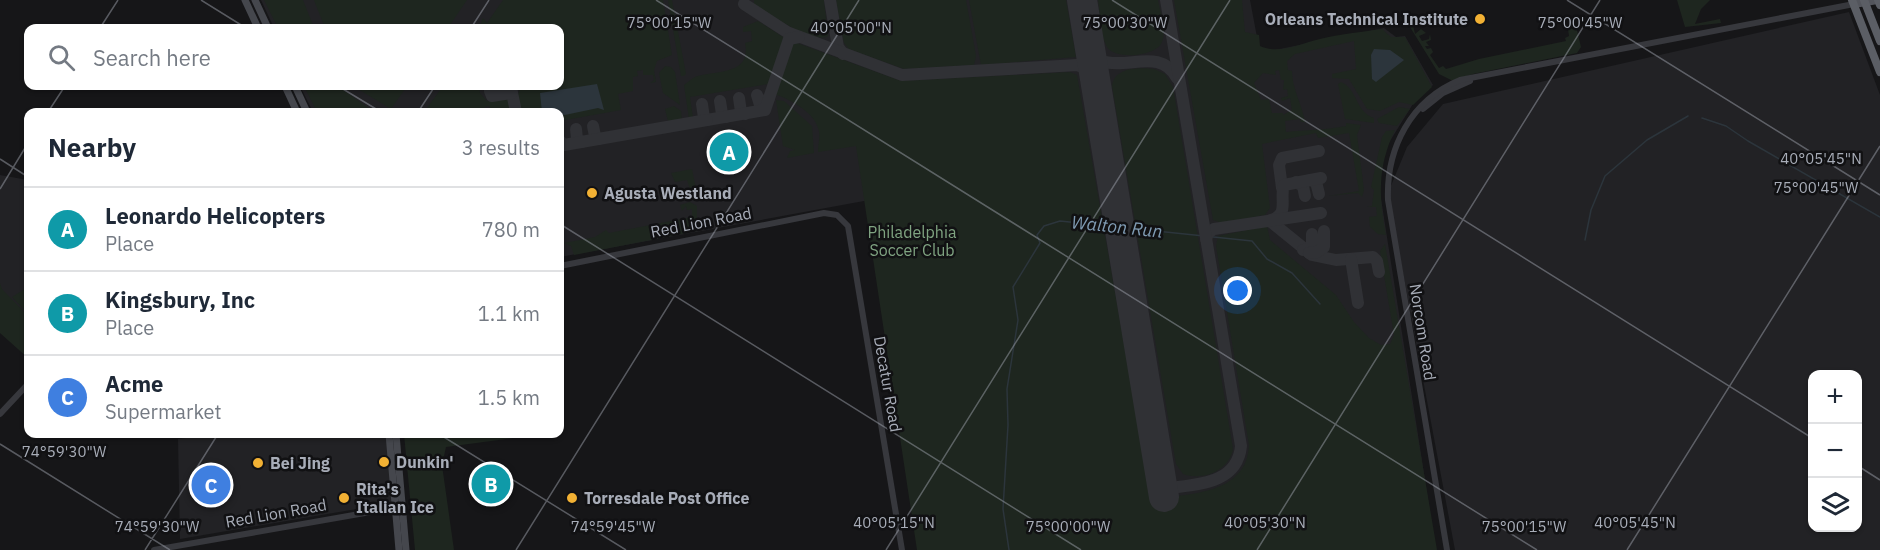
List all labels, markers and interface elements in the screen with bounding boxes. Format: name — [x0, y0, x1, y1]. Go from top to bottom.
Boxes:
place label: Orleans Technical Institute — [1265, 9, 1468, 29]
marker: Orleans Technical Institute — [1473, 12, 1487, 26]
text: 75°00'15"W — [627, 13, 712, 32]
text: 75°00'30"W — [1083, 13, 1168, 32]
text: 75°00'45"W — [1538, 13, 1623, 32]
text: 40°05'00"N — [810, 18, 892, 37]
search box — [24, 24, 564, 90]
icon: search — [45, 41, 78, 74]
text: Search here — [93, 43, 211, 72]
text: Nearby — [48, 130, 136, 164]
pin: A — [710, 130, 748, 174]
text: 3 results — [462, 134, 540, 161]
text: 40°05'45"N — [1780, 149, 1862, 168]
text: 75°00'45"W — [1774, 178, 1859, 197]
place label: Agusta Westland — [604, 183, 732, 203]
marker: Agusta Westland — [585, 186, 599, 200]
text: Leonardo Helicopters — [105, 201, 325, 230]
street label: Red Lion Road — [649, 202, 753, 242]
water label: Walton Run — [1070, 210, 1164, 243]
text: A — [61, 216, 74, 243]
text: 780 m — [482, 216, 540, 243]
park label: Philadelphia Soccer Club — [867, 222, 957, 260]
text: Place — [105, 230, 154, 257]
your location — [1223, 276, 1252, 305]
street label: Norcom Road — [1405, 282, 1441, 382]
text: Kingsbury, Inc — [105, 285, 255, 314]
text: B — [61, 300, 74, 327]
text: 1.1 km — [478, 300, 540, 327]
text: Place — [105, 314, 154, 341]
street label: Decatur Road — [870, 334, 906, 434]
text: Acme — [105, 369, 163, 398]
map controls — [1808, 370, 1862, 532]
button: + — [1808, 370, 1862, 424]
text: C — [61, 384, 74, 411]
text: 1.5 km — [478, 384, 540, 411]
text: Supermarket — [105, 398, 222, 425]
button: − — [1808, 424, 1862, 478]
text: 74°59'30"W — [22, 442, 107, 461]
place label: Dunkin' — [396, 452, 454, 472]
place label: Bei Jing — [270, 453, 330, 473]
marker: Dunkin' — [377, 455, 391, 469]
marker: Bei Jing — [251, 456, 265, 470]
pin: C — [192, 462, 230, 508]
pin: B — [472, 462, 510, 506]
button: layers — [1808, 478, 1862, 532]
place label: Rita's Italian Ice — [356, 479, 434, 517]
place label: Torresdale Post Office — [584, 488, 750, 508]
marker: Rita's Italian Ice — [337, 491, 351, 505]
marker: Torresdale Post Office — [565, 491, 579, 505]
street label: Red Lion Road — [224, 494, 328, 532]
text: 40°05'15"N — [853, 513, 935, 532]
text: 40°05'30"N — [1224, 513, 1306, 532]
text: 40°05'45"N — [1594, 513, 1676, 532]
text: 74°59'30"W — [115, 517, 200, 536]
text: 74°59'45"W — [571, 517, 656, 536]
text: 75°00'00"W — [1026, 517, 1111, 536]
text: 75°00'15"W — [1482, 517, 1567, 536]

